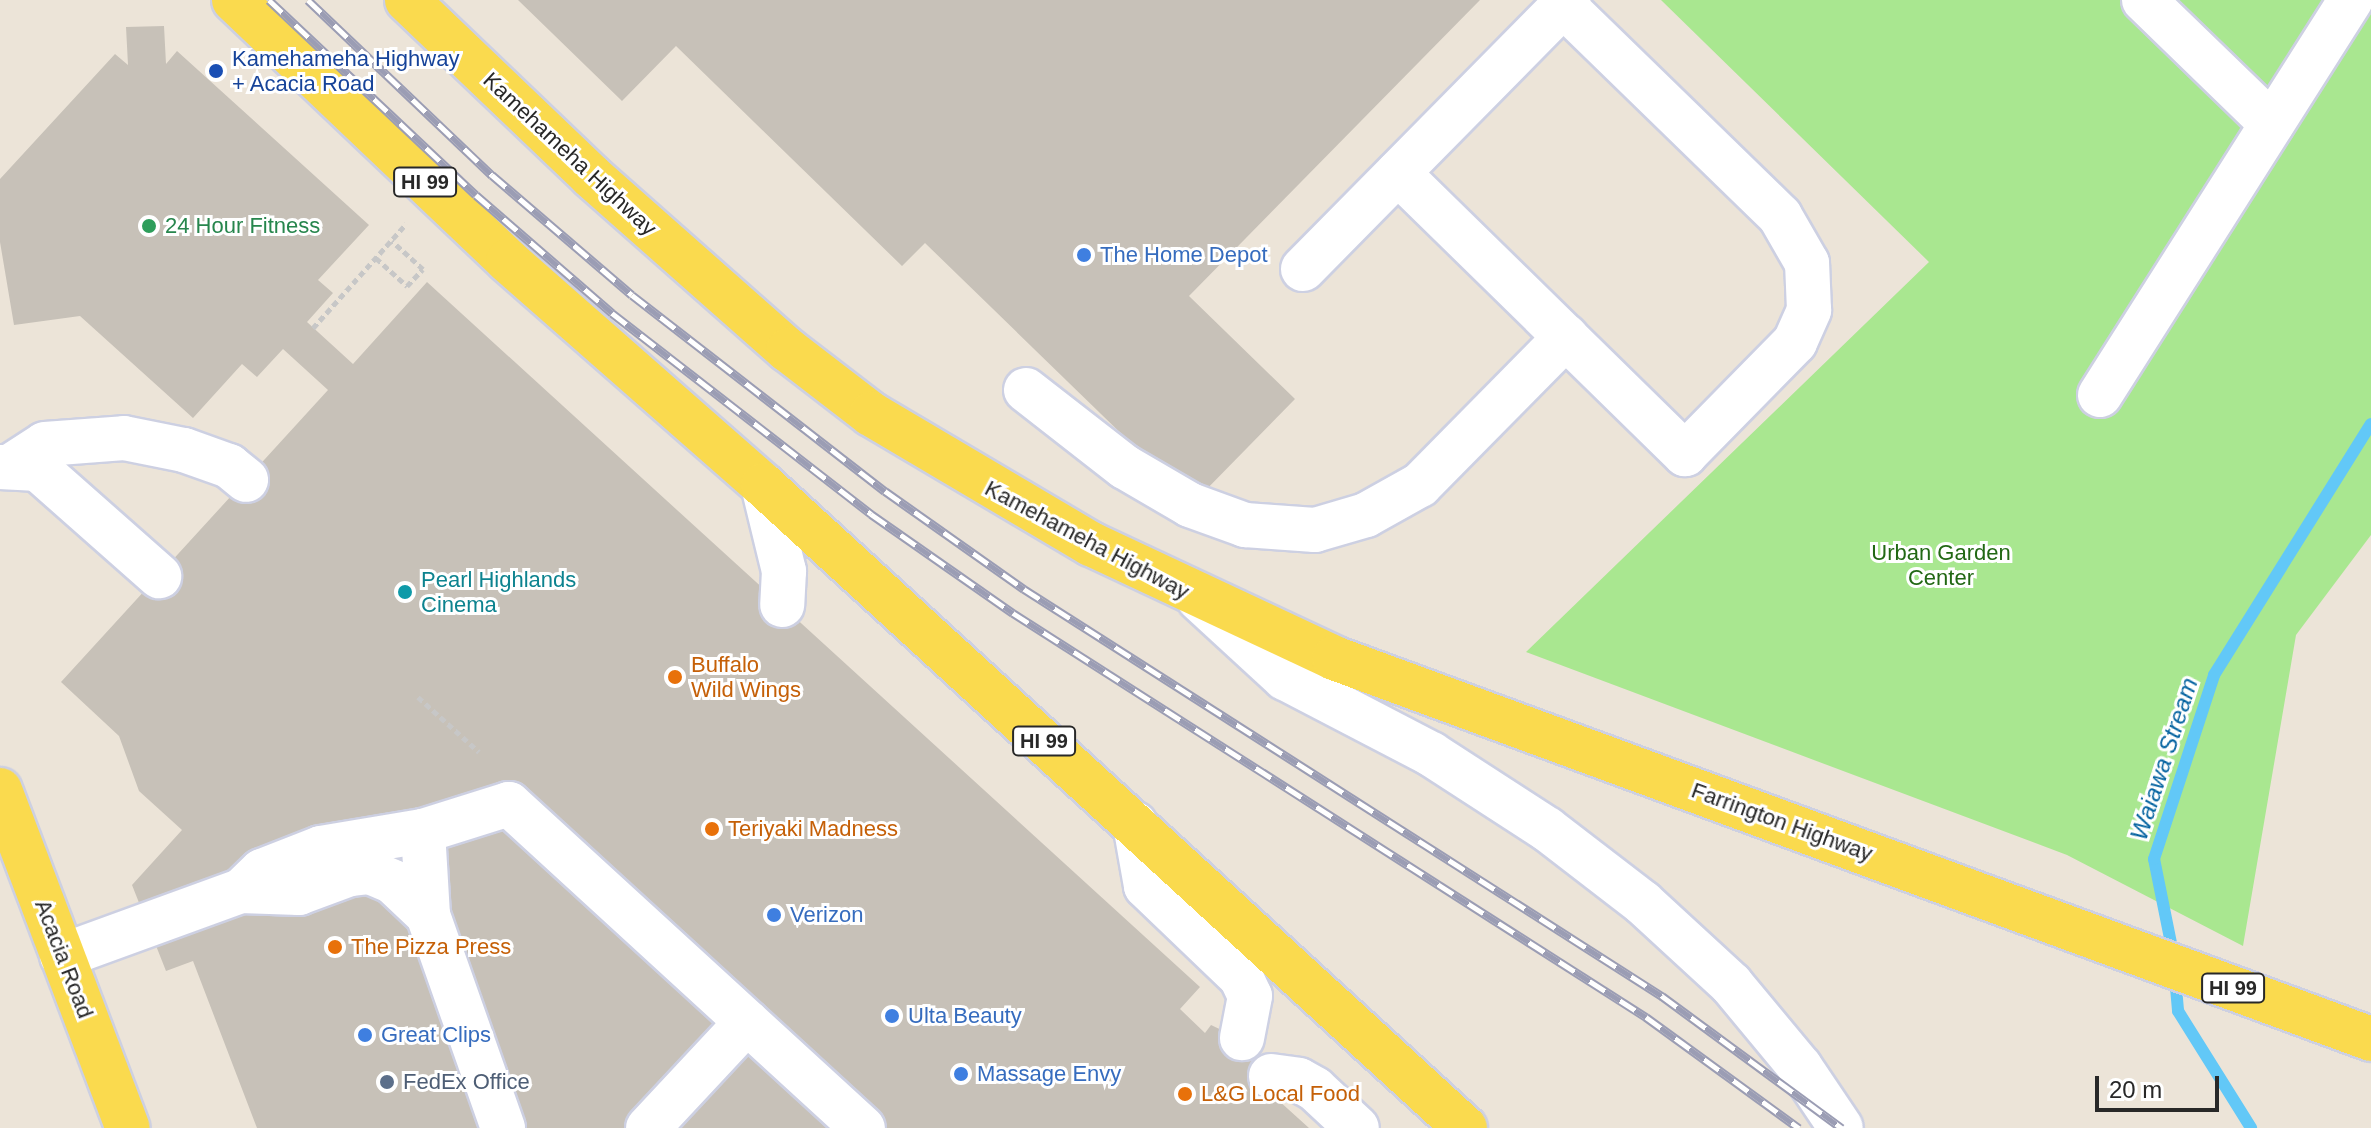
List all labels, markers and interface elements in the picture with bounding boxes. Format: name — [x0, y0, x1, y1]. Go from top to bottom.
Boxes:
place label: Kamehameha Highway + Acacia Road — [232, 45, 459, 96]
marker: Kamehameha Highway + Acacia Road — [207, 62, 225, 80]
street label: Kamehameha Highway — [478, 67, 662, 241]
road number: HI 99 — [393, 166, 457, 198]
place label: 24 Hour Fitness — [165, 213, 320, 239]
marker: 24 Hour Fitness — [140, 217, 158, 235]
place label: The Home Depot — [1100, 242, 1268, 268]
marker: The Home Depot — [1075, 246, 1093, 264]
street label: Kamehameha Highway — [980, 475, 1194, 605]
park label: Urban Garden Center — [1871, 539, 2011, 590]
place label: Pearl Highlands Cinema — [421, 566, 576, 618]
marker: Pearl Highlands Cinema — [396, 583, 414, 601]
place label: Buffalo Wild Wings — [691, 651, 801, 702]
marker: Buffalo Wild Wings — [666, 668, 684, 686]
water label: Waiawa Stream — [2124, 674, 2204, 844]
road number: HI 99 — [1012, 725, 1076, 757]
street label: Farrington Highway — [1688, 777, 1876, 867]
place label: Teriyaki Madness — [728, 816, 898, 842]
marker: Teriyaki Madness — [703, 820, 721, 838]
street label: Acacia Road — [29, 896, 99, 1022]
place label: Verizon — [790, 902, 863, 928]
marker: Verizon — [765, 906, 783, 924]
place label: The Pizza Press — [351, 934, 511, 960]
marker: The Pizza Press — [326, 938, 344, 956]
road number: HI 99 — [2201, 972, 2265, 1004]
place label: Ulta Beauty — [908, 1003, 1022, 1029]
marker: Ulta Beauty — [883, 1007, 901, 1025]
place label: Great Clips — [381, 1022, 491, 1048]
marker: Great Clips — [356, 1026, 374, 1044]
scale bar — [2099, 1060, 2223, 1110]
place label: Massage Envy — [977, 1061, 1121, 1087]
marker: Massage Envy — [952, 1065, 970, 1083]
place label: FedEx Office — [403, 1069, 530, 1095]
marker: FedEx Office — [378, 1073, 396, 1091]
text: 20 m — [2109, 1076, 2162, 1103]
place label: L&G Local Food — [1201, 1081, 1360, 1107]
marker: L&G Local Food — [1176, 1085, 1194, 1103]

